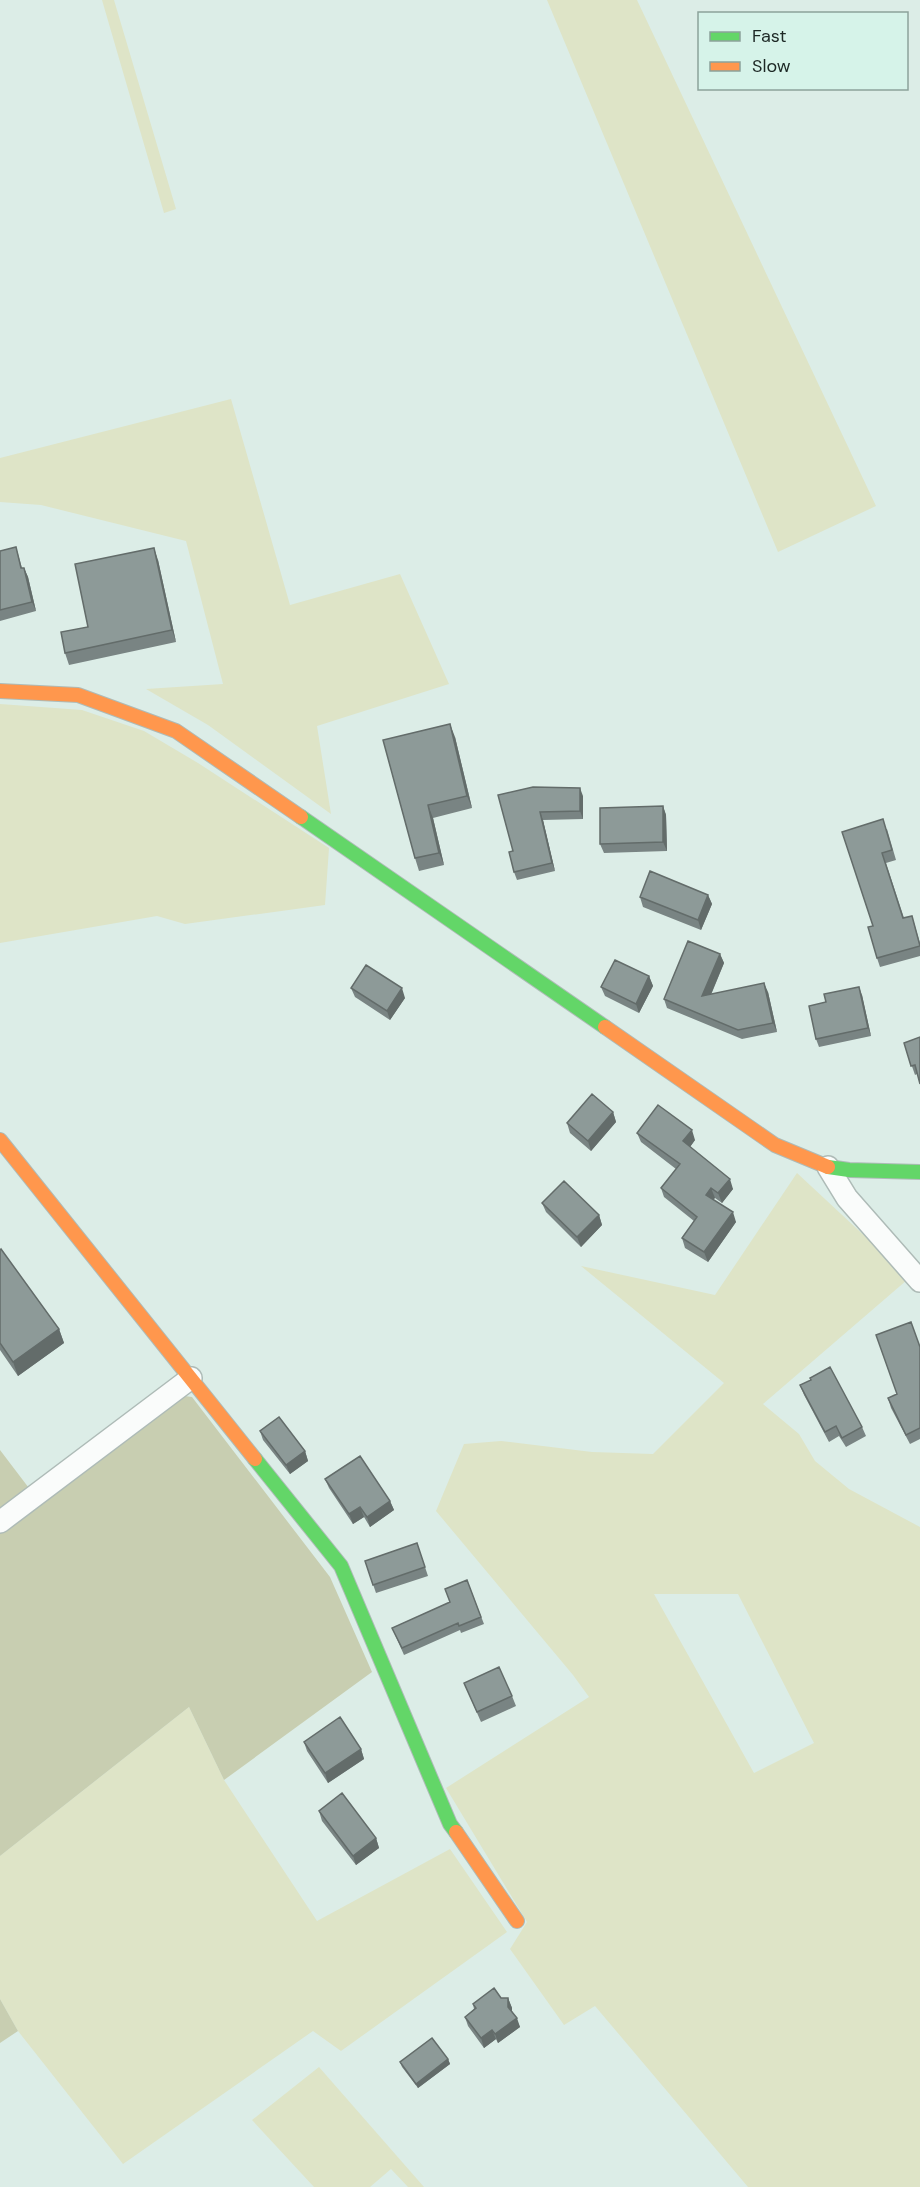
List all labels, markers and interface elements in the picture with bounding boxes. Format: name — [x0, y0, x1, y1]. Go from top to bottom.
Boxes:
legend — [698, 12, 908, 90]
text: Fast — [752, 24, 787, 48]
text: Slow — [752, 54, 791, 78]

